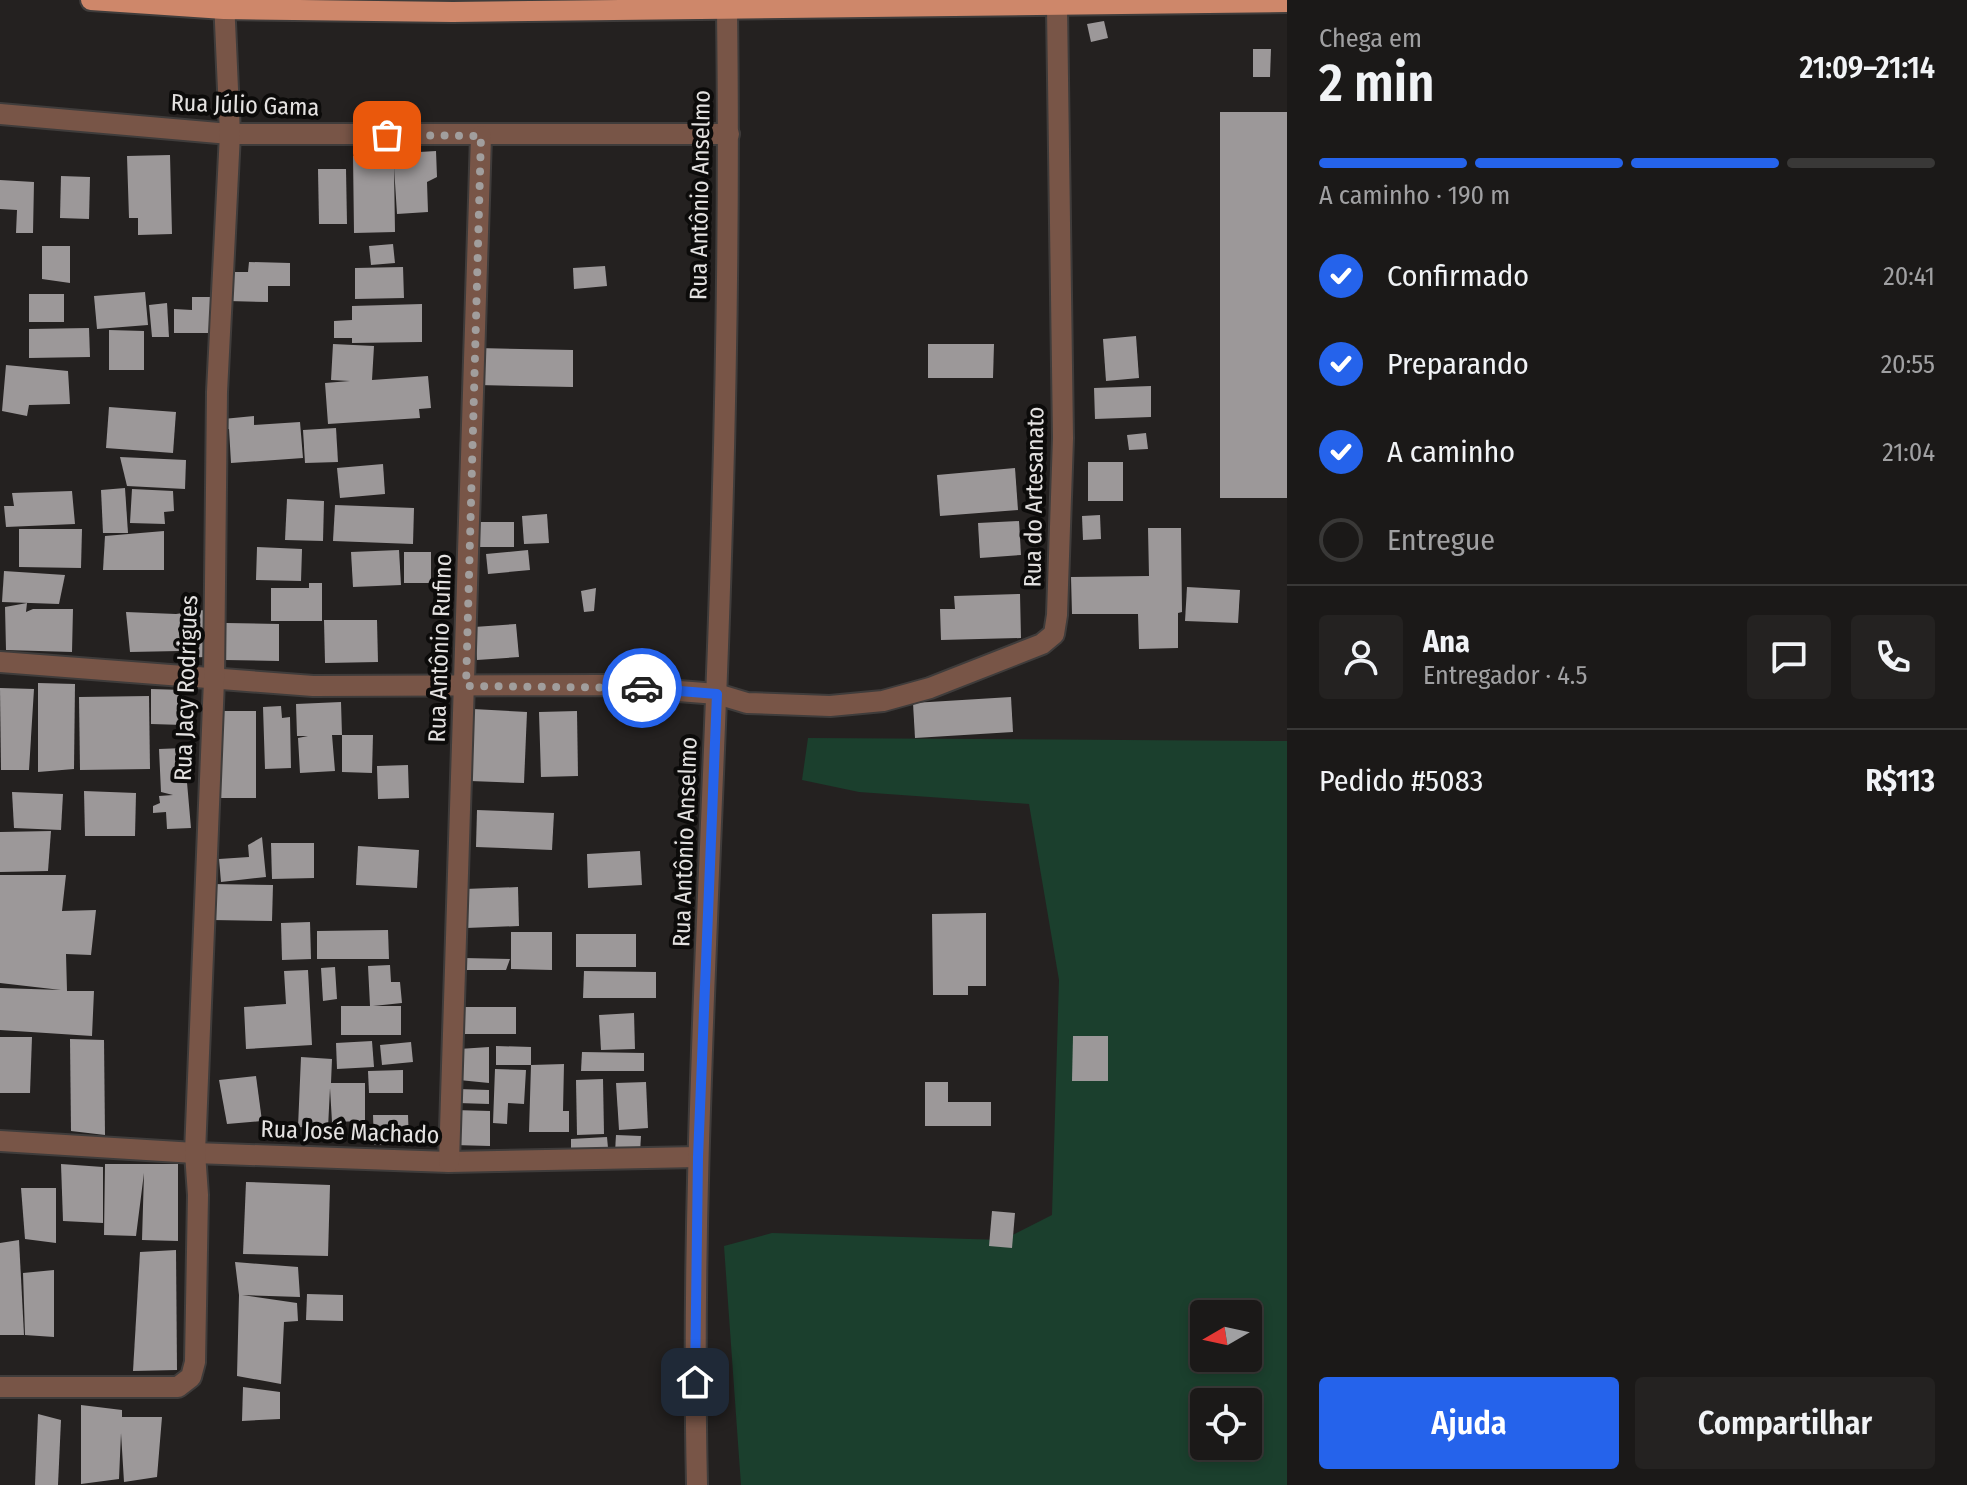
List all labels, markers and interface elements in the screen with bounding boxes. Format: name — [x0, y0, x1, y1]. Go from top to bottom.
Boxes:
text: Chega em — [1319, 23, 1422, 54]
text: 21:09–21:14 — [1799, 50, 1935, 86]
text: 2 min — [1319, 52, 1435, 115]
street label: Rua Júlio Gama — [170, 88, 320, 122]
street label: Rua Antônio Anselmo — [684, 90, 716, 300]
pin — [353, 101, 421, 169]
icon: bag — [365, 113, 409, 157]
text: A caminho · 190 m — [1319, 180, 1510, 211]
icon: check — [1319, 254, 1363, 298]
text: Confirmado — [1387, 258, 1529, 294]
text: 20:41 — [1883, 261, 1935, 292]
icon: check — [1319, 342, 1363, 386]
text: Preparando — [1387, 346, 1529, 382]
text: 20:55 — [1881, 349, 1935, 380]
street label: Rua do Artesanato — [1018, 406, 1050, 588]
icon: check — [1319, 430, 1363, 474]
text: A caminho — [1387, 434, 1515, 470]
text: 21:04 — [1882, 437, 1935, 468]
text: Entregue — [1387, 522, 1495, 558]
street label: Rua Antônio Rufino — [423, 553, 457, 743]
street label: Rua Jacy Rodrigues — [169, 594, 203, 782]
button: person — [1319, 615, 1403, 699]
button: chat — [1747, 615, 1831, 699]
button: phone — [1851, 615, 1935, 699]
text: Ana — [1423, 624, 1470, 660]
courier — [602, 648, 682, 728]
text: Entregador · 4.5 — [1423, 660, 1588, 691]
icon: car — [620, 666, 664, 710]
street label: Rua Antônio Anselmo — [667, 736, 703, 948]
text: Pedido #5083 — [1319, 763, 1483, 799]
text: R$113 — [1866, 763, 1935, 799]
street label: Rua José Machado — [260, 1115, 440, 1149]
north arrow — [1190, 1300, 1262, 1372]
map controls — [1190, 1300, 1262, 1460]
pin — [661, 1348, 729, 1416]
icon: home — [673, 1360, 717, 1404]
button: Ajuda — [1319, 1377, 1619, 1469]
button: Compartilhar — [1635, 1377, 1935, 1469]
button: locate — [1190, 1388, 1262, 1460]

